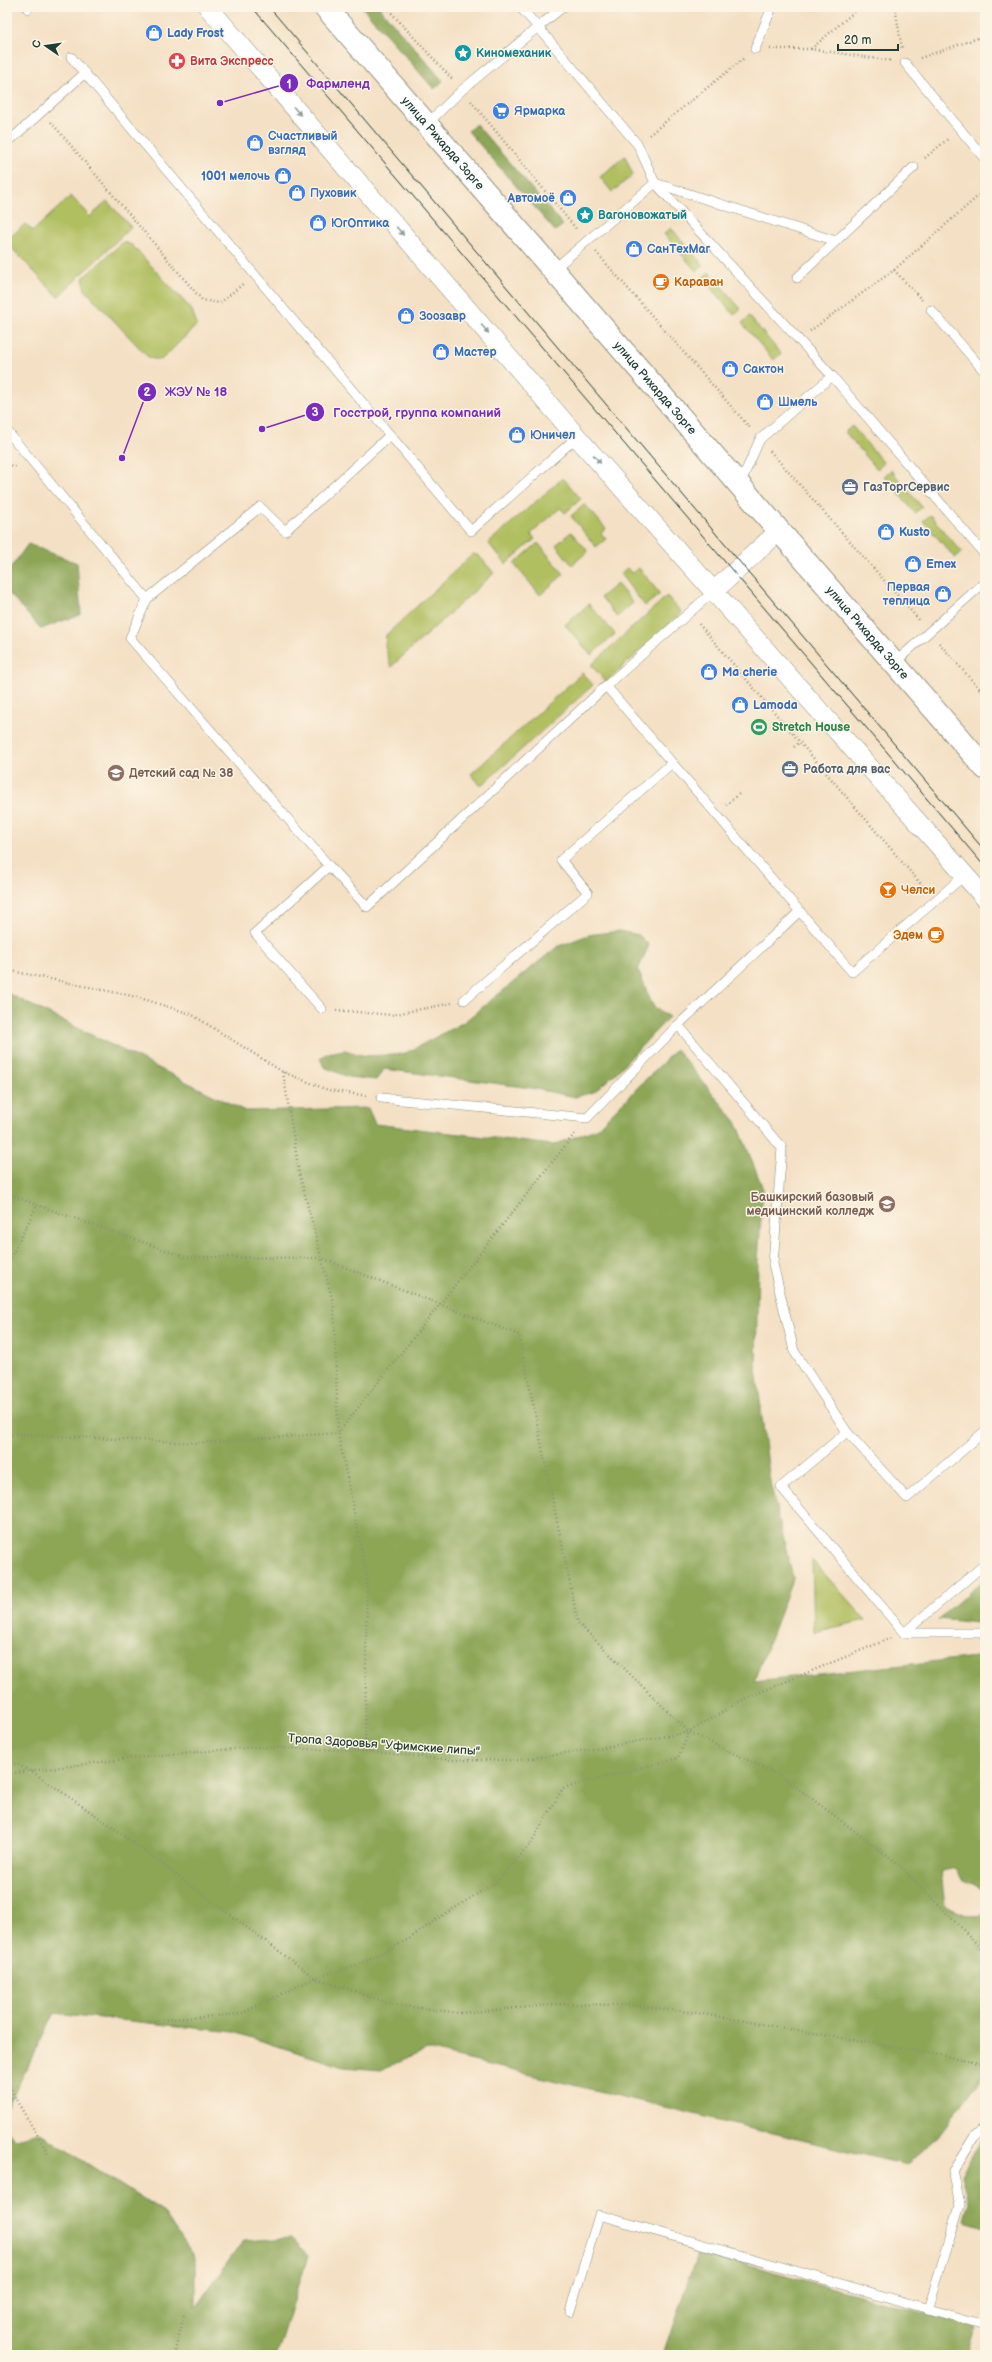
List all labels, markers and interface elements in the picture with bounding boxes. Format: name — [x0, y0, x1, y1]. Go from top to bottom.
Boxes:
shop icon: Lady Frost — [144, 23, 164, 43]
north arrow — [26, 26, 66, 66]
place label: Lady Frost — [167, 26, 224, 41]
scale bar — [838, 26, 898, 52]
text: 20 m — [844, 33, 871, 48]
text: С — [30, 38, 44, 49]
place icon: Киномеханик — [453, 43, 473, 63]
place label: Киномеханик — [476, 46, 552, 61]
pharmacy icon: Вита Экспресс — [167, 51, 187, 71]
place label: Вита Экспресс — [190, 54, 274, 69]
callout: Фармленд — [279, 71, 378, 96]
text: Фармленд — [306, 76, 370, 92]
text: 1 — [286, 77, 292, 92]
street label: улица Рихарда Зорге — [398, 93, 488, 193]
supermarket icon: Ярмарка — [491, 101, 511, 121]
place label: Ярмарка — [514, 104, 566, 119]
one-way arrow — [293, 106, 302, 116]
place label: Счастливый взгляд — [268, 129, 338, 158]
shop icon: Счастливый взгляд — [245, 133, 265, 153]
shop icon: 1001 мелочь — [273, 166, 293, 186]
place label: 1001 мелочь — [201, 169, 271, 184]
shop icon: Пуховик — [287, 183, 307, 203]
place label: Пуховик — [310, 186, 357, 201]
shop icon: Автомоё — [558, 188, 578, 208]
place label: Автомоё — [507, 191, 555, 206]
place icon: Вагоновожатый — [575, 205, 595, 225]
place label: Вагоновожатый — [598, 208, 687, 223]
shop icon: ЮгОптика — [308, 213, 328, 233]
place label: ЮгОптика — [331, 216, 390, 231]
one-way arrow — [396, 225, 405, 236]
shop icon: СанТехМаг — [624, 239, 644, 259]
place label: СанТехМаг — [647, 242, 711, 257]
cafe icon: Караван — [651, 272, 671, 292]
place label: Караван — [674, 275, 724, 290]
shop icon: Зоозавр — [396, 306, 416, 326]
place label: Зоозавр — [419, 309, 466, 324]
one-way arrow — [480, 324, 489, 335]
street label: улица Рихарда Зорге — [611, 338, 700, 438]
shop icon: Мастер — [431, 342, 451, 362]
place label: Мастер — [454, 345, 497, 360]
shop icon: Сактон — [720, 359, 740, 379]
place label: Сактон — [743, 362, 784, 377]
callout: ЖЭУ № 18 — [137, 379, 236, 404]
text: ЖЭУ № 18 — [165, 384, 228, 400]
text: 2 — [143, 385, 151, 400]
shop icon: Шмель — [755, 392, 775, 412]
place label: Шмель — [778, 395, 818, 410]
callout: Госстрой, группа компаний — [305, 400, 509, 425]
text: 3 — [311, 405, 319, 420]
text: Госстрой, группа компаний — [333, 405, 501, 421]
shop icon: Юничел — [507, 425, 527, 445]
place label: Юничел — [530, 428, 576, 443]
one-way arrow — [593, 454, 602, 465]
office icon: ГазТоргСервис — [840, 477, 860, 497]
place label: ГазТоргСервис — [863, 480, 950, 495]
shop icon: Kusto — [876, 522, 896, 542]
place label: Kusto — [899, 525, 930, 540]
shop icon: Emex — [903, 554, 923, 574]
place label: Emex — [926, 557, 957, 572]
place label: Первая теплица — [883, 580, 931, 609]
street label: улица Рихарда Зорге — [823, 583, 912, 683]
shop icon: Первая теплица — [933, 584, 953, 604]
shop icon: Ma cherie — [699, 662, 719, 682]
place label: Ma cherie — [722, 665, 777, 680]
shop icon: Lamoda — [730, 695, 750, 715]
place label: Lamoda — [753, 698, 798, 713]
sports icon: Stretch House — [749, 717, 769, 737]
place label: Stretch House — [772, 720, 850, 735]
office icon: Работа для вас — [780, 759, 800, 779]
place label: Работа для вас — [803, 762, 890, 777]
school or university icon: Детский сад № 38 — [106, 763, 126, 783]
place label: Детский сад № 38 — [129, 766, 233, 781]
bar icon: Челси — [878, 880, 898, 900]
place label: Челси — [901, 883, 936, 898]
cafe icon: Эдем — [926, 925, 946, 945]
place label: Эдем — [893, 928, 923, 943]
place label: Башкирский базовый медицинский колледж — [746, 1190, 875, 1219]
school or university icon: Башкирский базовый медицинский колледж — [877, 1194, 897, 1214]
street label: Тропа Здоровья "Уфимские липы" — [287, 1731, 481, 1759]

